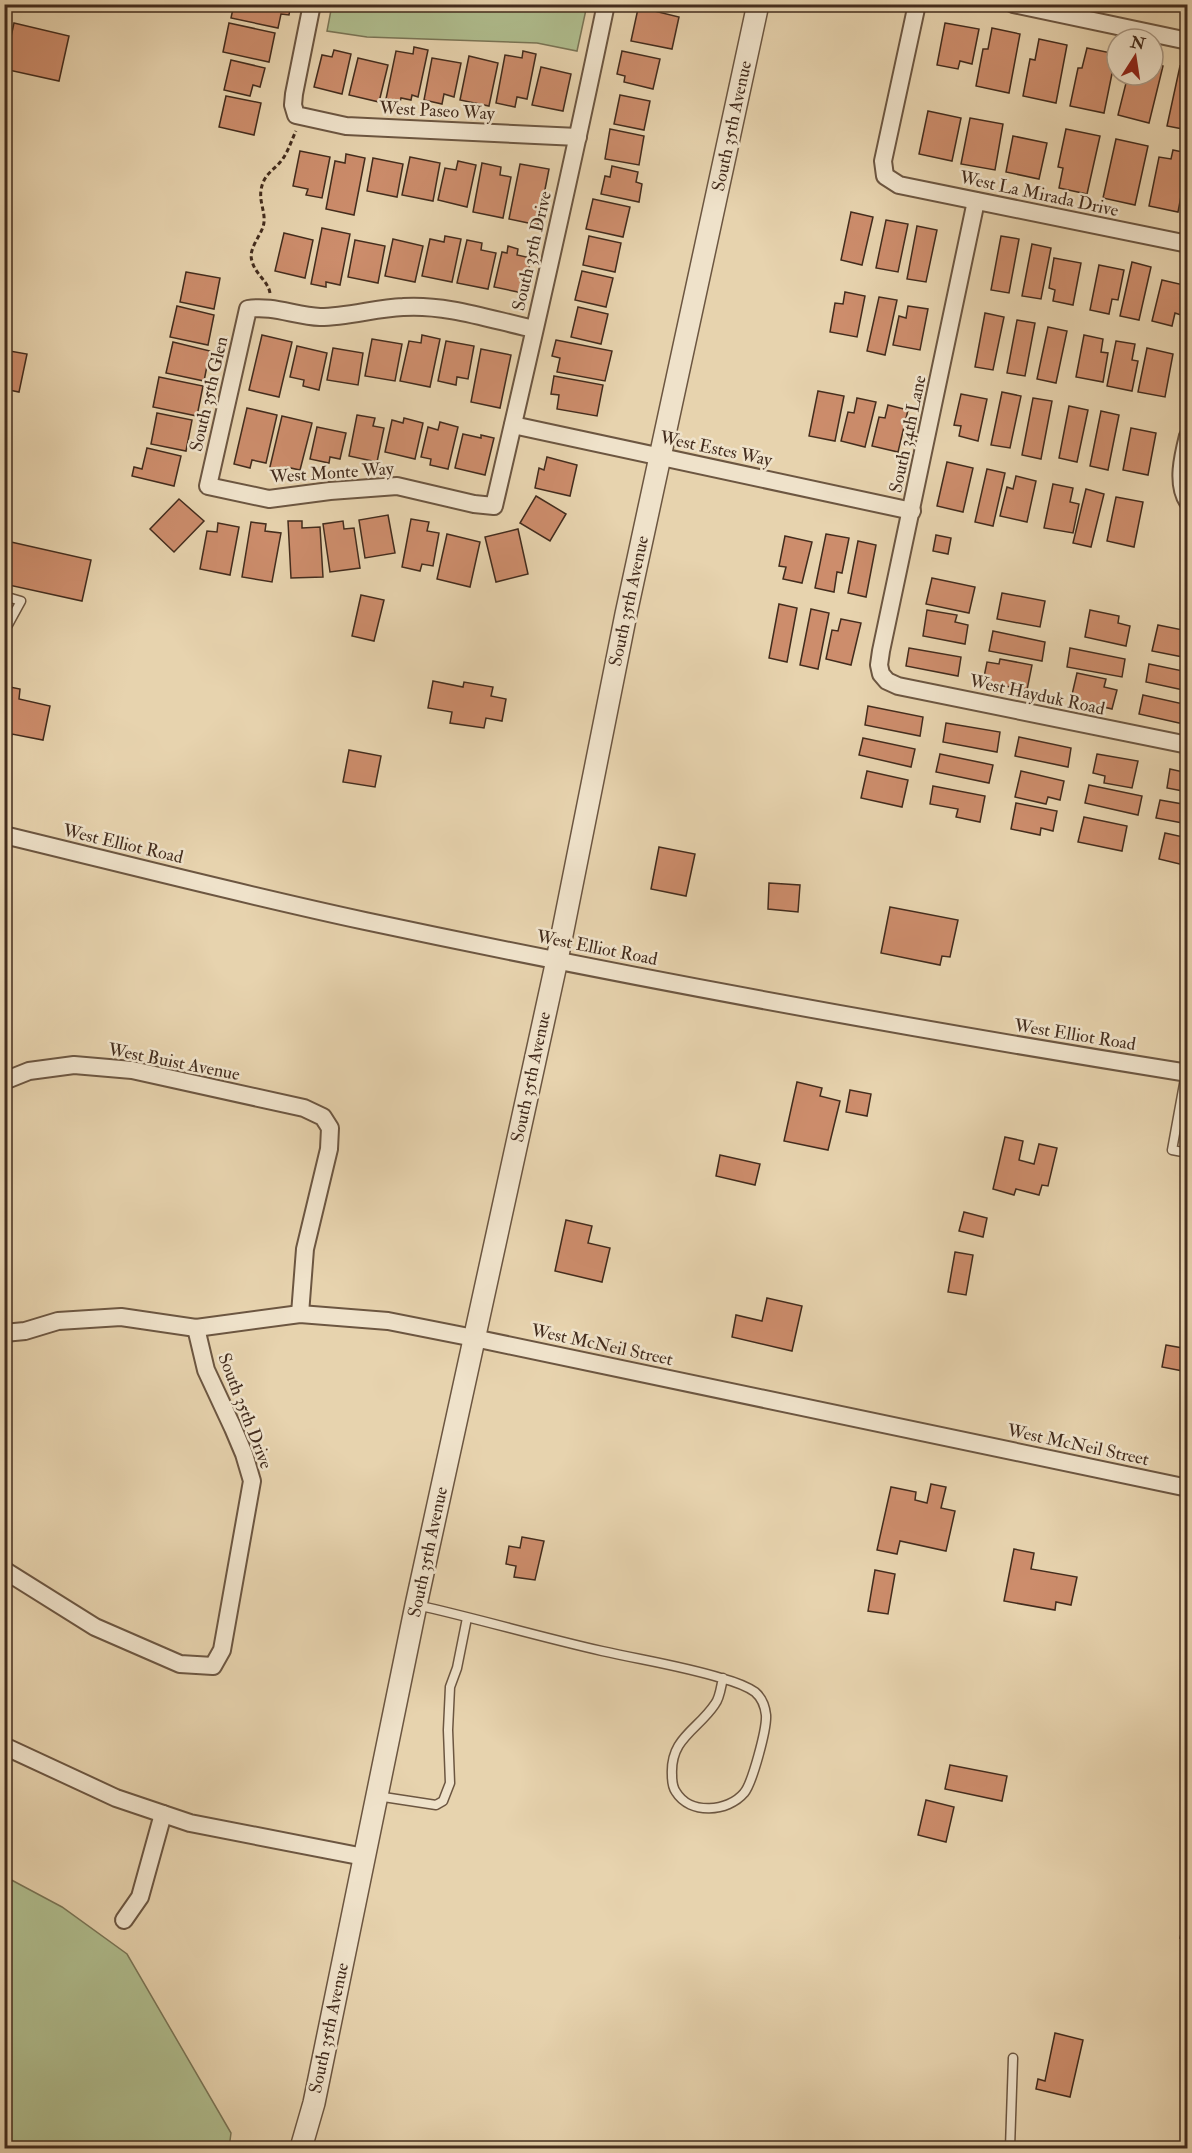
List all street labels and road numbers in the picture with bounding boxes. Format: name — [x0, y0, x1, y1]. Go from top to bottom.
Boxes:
street label: South 35th Avenue — [707, 58, 757, 193]
street label: West Paseo Way — [378, 96, 496, 126]
street label: West La Mirada Drive — [956, 166, 1121, 222]
street label: South 35th Drive — [507, 188, 557, 313]
street label: South 35th Glen — [185, 334, 233, 454]
street label: South 34th Lane — [884, 373, 932, 495]
street label: West Estes Way — [657, 426, 775, 472]
street label: West Monte Way — [268, 457, 396, 489]
street label: South 35th Avenue — [604, 533, 654, 668]
street label: West Hayduk Road — [966, 669, 1107, 721]
street label: West Elliot Road — [60, 819, 186, 869]
street label: West Elliot Road — [534, 925, 660, 971]
street label: South 35th Avenue — [506, 1009, 556, 1144]
street label: West Elliot Road — [1012, 1014, 1138, 1056]
street label: West Buist Avenue — [105, 1038, 242, 1086]
street label: West McNeil Street — [528, 1319, 675, 1371]
street label: South 35th Drive — [212, 1350, 278, 1473]
street label: West McNeil Street — [1004, 1419, 1151, 1471]
street label: South 35th Avenue — [403, 1484, 453, 1619]
street label: South 35th Avenue — [304, 1960, 354, 2095]

